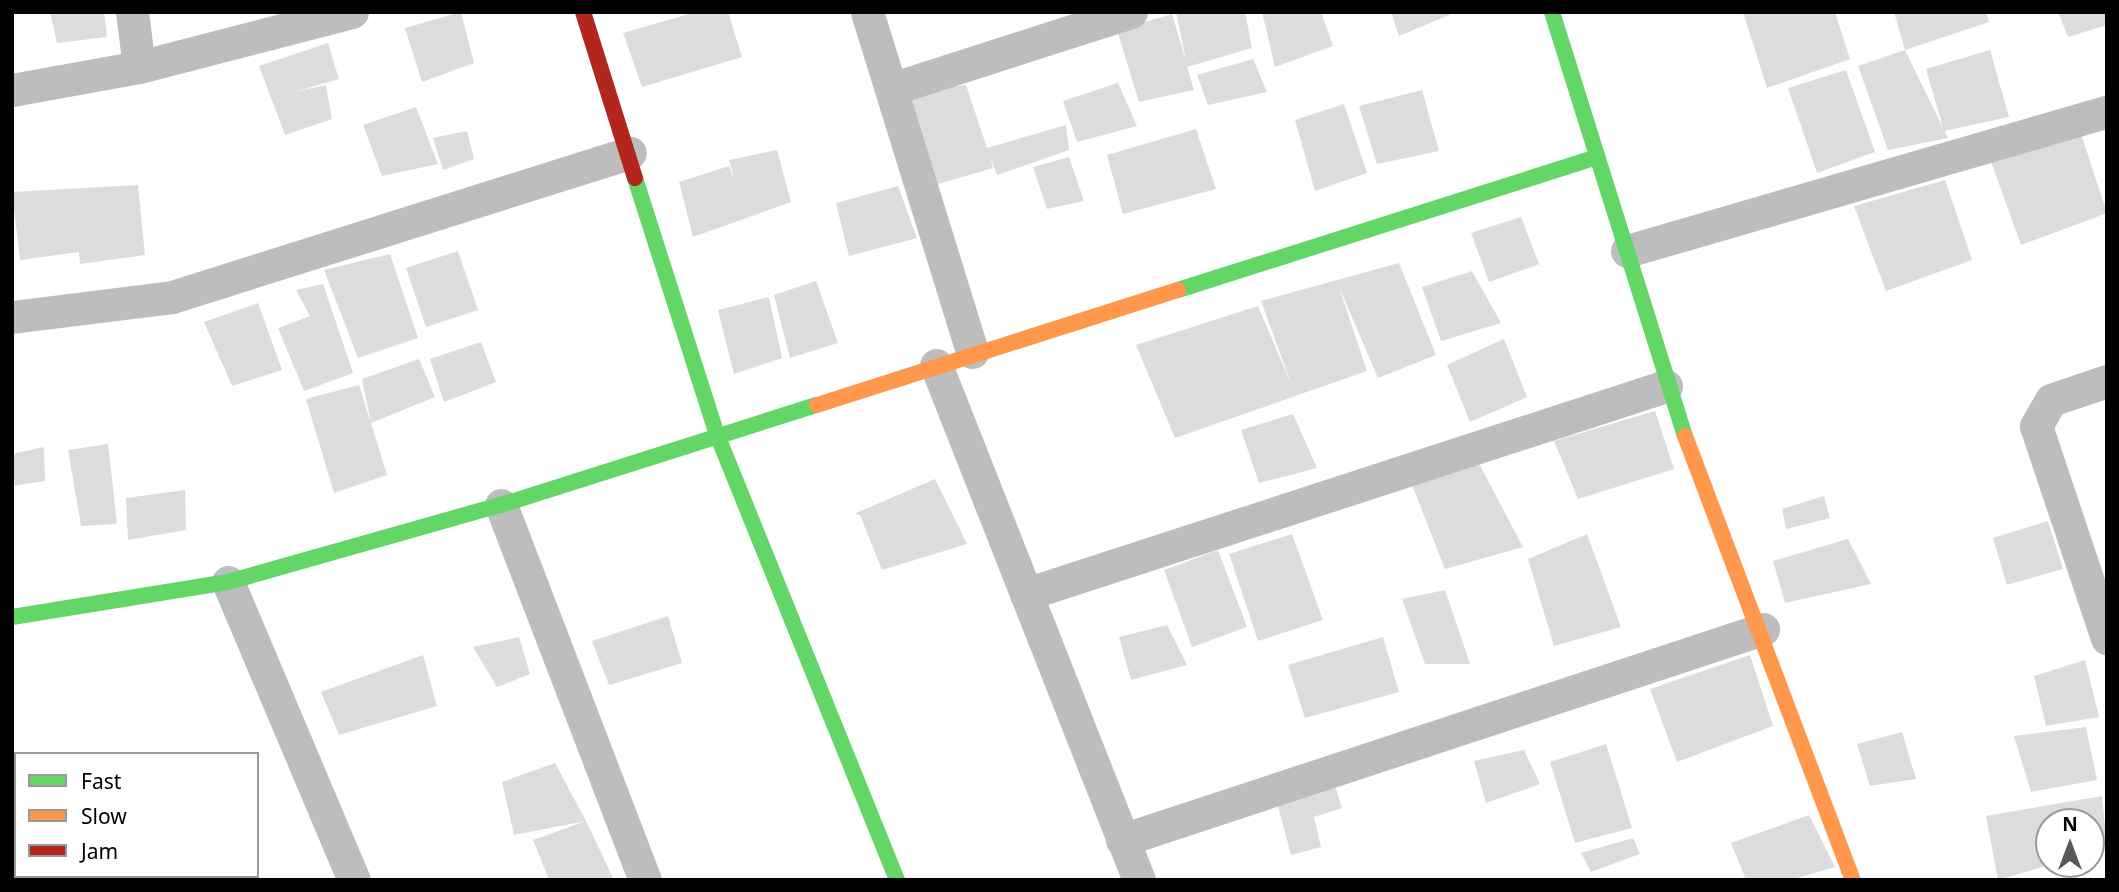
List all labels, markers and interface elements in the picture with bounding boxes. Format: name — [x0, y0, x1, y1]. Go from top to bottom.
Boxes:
legend — [14, 752, 259, 878]
text: Fast — [81, 767, 121, 795]
text: Slow — [81, 802, 127, 830]
north arrow — [2035, 808, 2105, 878]
text: N — [2062, 811, 2078, 837]
text: Jam — [81, 837, 118, 865]

